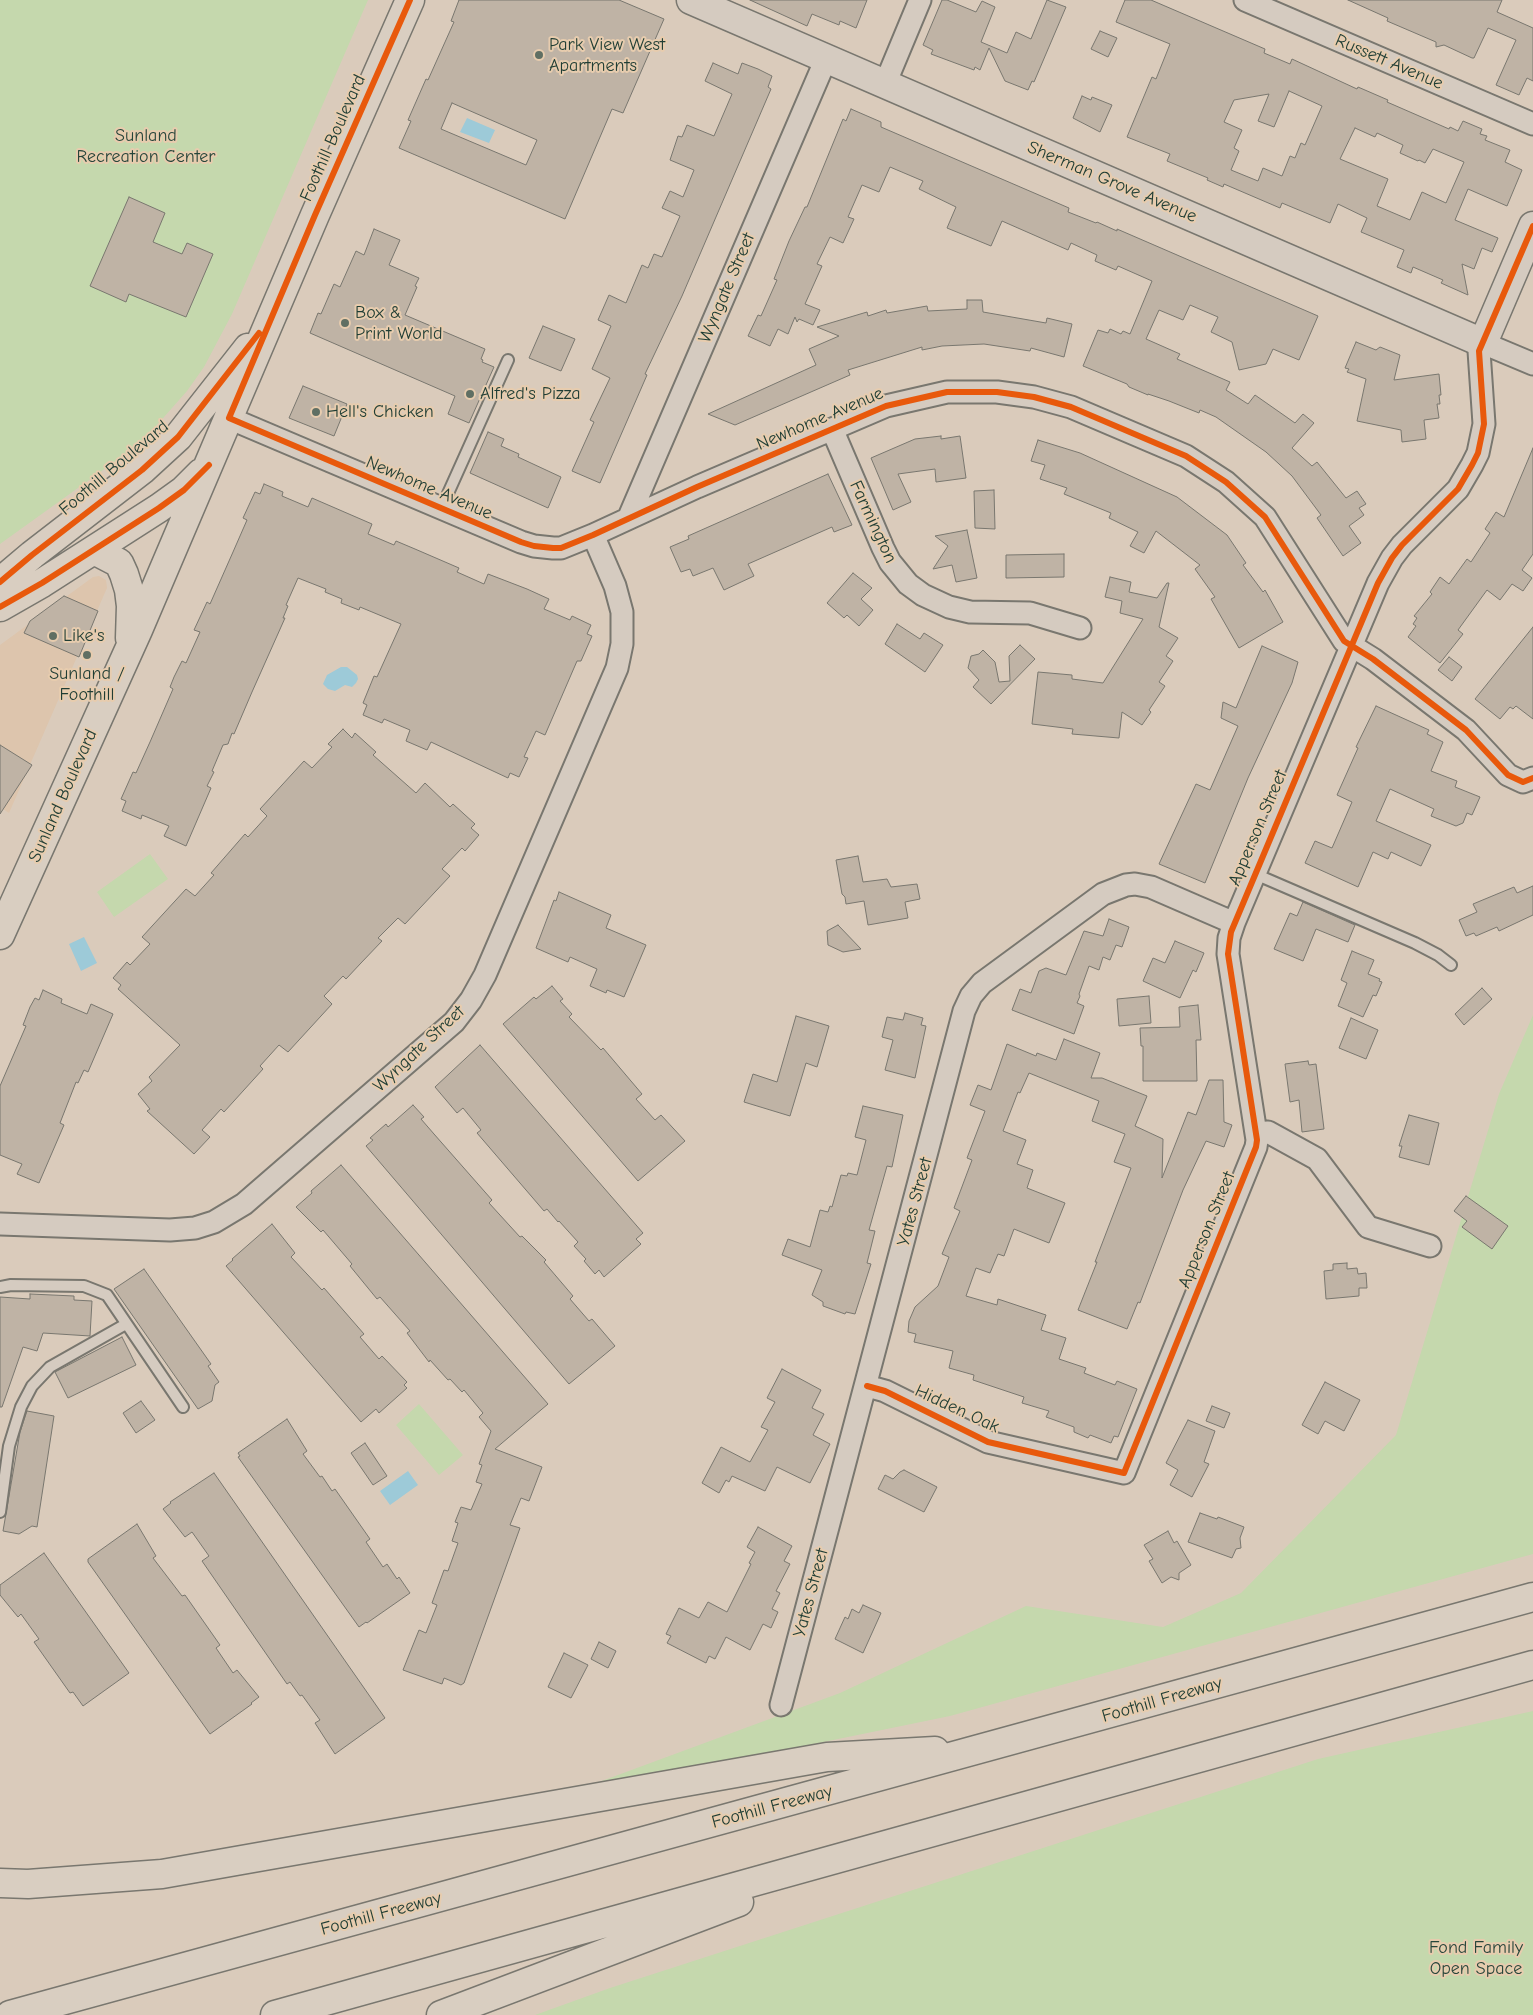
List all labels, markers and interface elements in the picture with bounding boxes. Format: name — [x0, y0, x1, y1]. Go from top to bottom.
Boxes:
street label: Russett Avenue — [1332, 30, 1446, 94]
place label: Park View West Apartments — [549, 34, 665, 76]
marker: Park View West Apartments — [533, 49, 545, 61]
street label: Foothill Boulevard — [295, 71, 371, 205]
park label: Sunland Recreation Center — [77, 125, 215, 168]
street label: Sherman Grove Avenue — [1024, 137, 1200, 227]
street label: Wyngate Street — [694, 230, 760, 346]
place label: Box & Print World — [355, 302, 442, 344]
marker: Box & Print World — [339, 317, 351, 329]
place label: Alfred's Pizza — [480, 383, 580, 405]
street label: Newhome Avenue — [753, 383, 887, 455]
marker: Alfred's Pizza — [464, 388, 476, 400]
place label: Hell's Chicken — [326, 401, 434, 423]
marker: Hell's Chicken — [310, 406, 322, 418]
street label: Foothill Boulevard — [55, 416, 173, 520]
street label: Newhome Avenue — [362, 452, 496, 524]
street label: Farmington — [845, 477, 901, 567]
place label: Like's — [63, 625, 104, 647]
marker: Like's — [47, 630, 59, 642]
marker: Sunland / Foothill — [81, 649, 93, 661]
place label: Sunland / Foothill — [49, 663, 125, 706]
street label: Sunland Boulevard — [24, 726, 102, 866]
street label: Apperson Street — [1224, 767, 1292, 889]
street label: Wyngate Street — [369, 1001, 469, 1097]
street label: Yates Street — [893, 1155, 937, 1249]
street label: Apperson Street — [1174, 1169, 1240, 1291]
street label: Hidden Oak — [911, 1380, 1003, 1438]
street label: Yates Street — [789, 1546, 833, 1640]
street label: Foothill Freeway — [1099, 1673, 1225, 1727]
street label: Foothill Freeway — [709, 1781, 835, 1833]
street label: Foothill Freeway — [318, 1888, 444, 1940]
park label: Fond Family Open Space — [1429, 1937, 1523, 1980]

